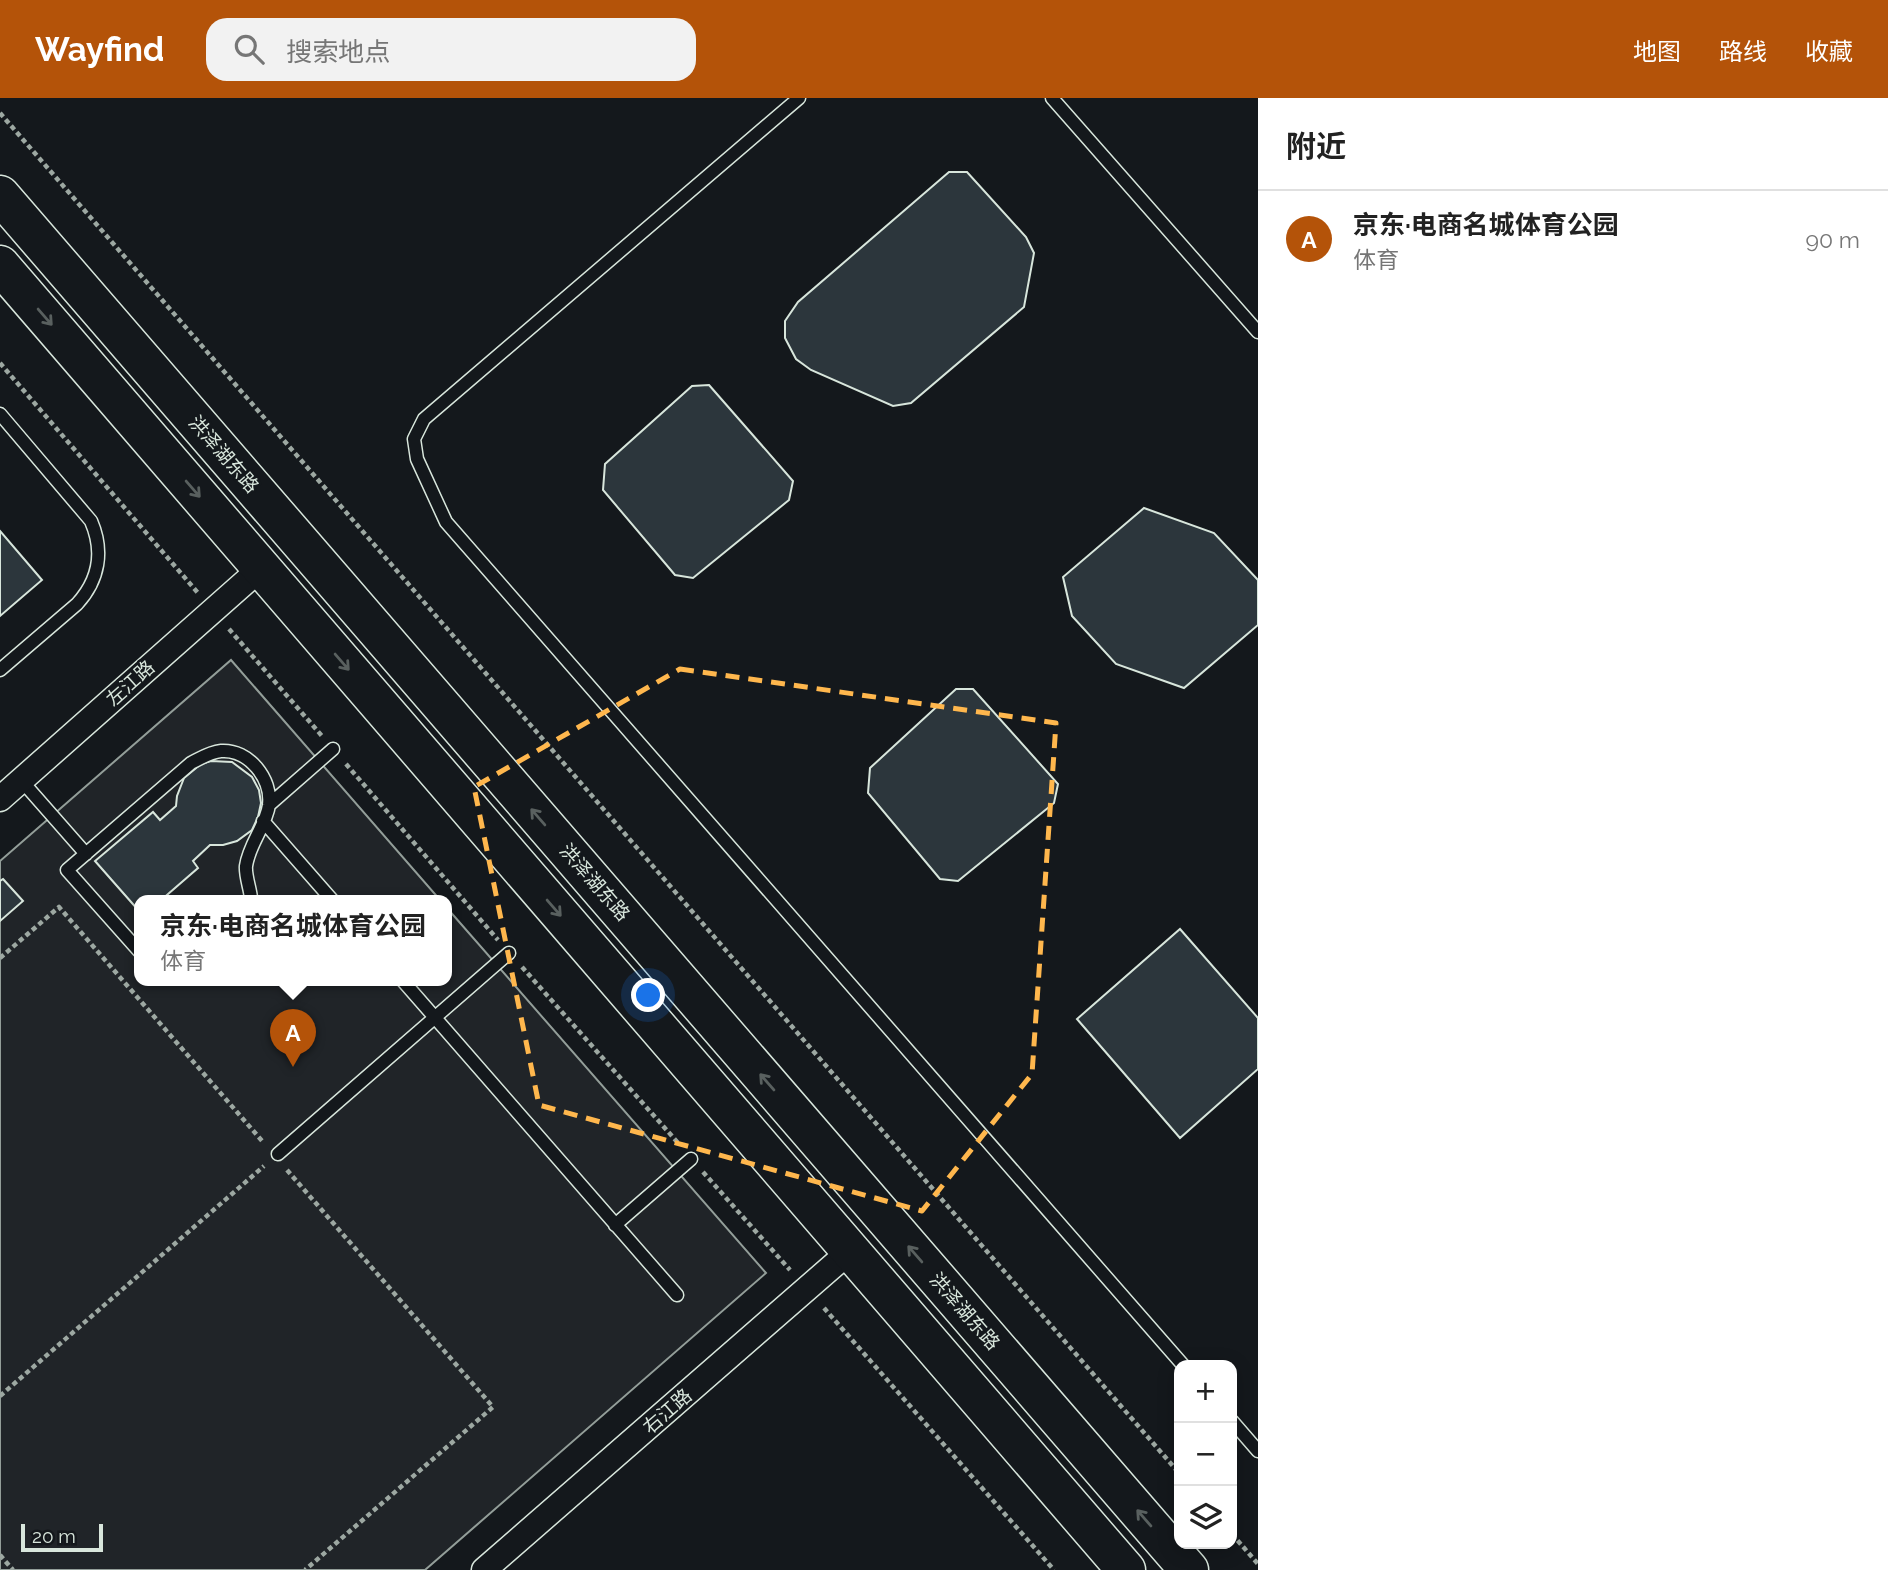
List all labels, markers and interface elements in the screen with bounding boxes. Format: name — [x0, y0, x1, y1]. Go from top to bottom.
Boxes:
search box — [206, 18, 696, 81]
text: Wayfind — [35, 30, 164, 69]
icon: search — [230, 30, 268, 68]
text: 搜索地点 — [286, 37, 390, 67]
text: 地图 — [1633, 37, 1681, 66]
text: 路线 — [1719, 37, 1767, 66]
text: 收藏 — [1805, 37, 1853, 66]
text: 附近 — [1286, 129, 1346, 164]
text: 京东·电商名城体育公园 — [1353, 210, 1619, 240]
text: A — [1301, 226, 1317, 253]
text: 90 m — [1805, 226, 1860, 253]
text: 体育 — [1353, 246, 1399, 273]
one-way arrow — [37, 308, 53, 326]
street label: 洪泽湖东路 — [185, 411, 263, 497]
one-way arrow — [185, 480, 201, 498]
one-way arrow — [334, 652, 350, 670]
street label: 左江路 — [101, 656, 159, 710]
one-way arrow — [530, 808, 546, 826]
street label: 洪泽湖东路 — [556, 839, 634, 925]
popup — [134, 895, 452, 986]
one-way arrow — [546, 899, 562, 917]
text: 京东·电商名城体育公园 — [160, 911, 426, 941]
text: 体育 — [160, 947, 206, 974]
your location — [631, 978, 665, 1012]
pin: A — [270, 1009, 316, 1067]
one-way arrow — [759, 1073, 775, 1091]
one-way arrow — [908, 1245, 924, 1263]
street label: 洪泽湖东路 — [926, 1268, 1004, 1354]
map controls — [1174, 1360, 1237, 1549]
button: + — [1174, 1360, 1237, 1423]
street label: 右江路 — [638, 1384, 696, 1438]
button: − — [1174, 1423, 1237, 1486]
button: layers — [1174, 1486, 1237, 1549]
one-way arrow — [1136, 1510, 1152, 1528]
scale bar — [21, 1521, 103, 1553]
text: 20 m — [32, 1525, 76, 1547]

